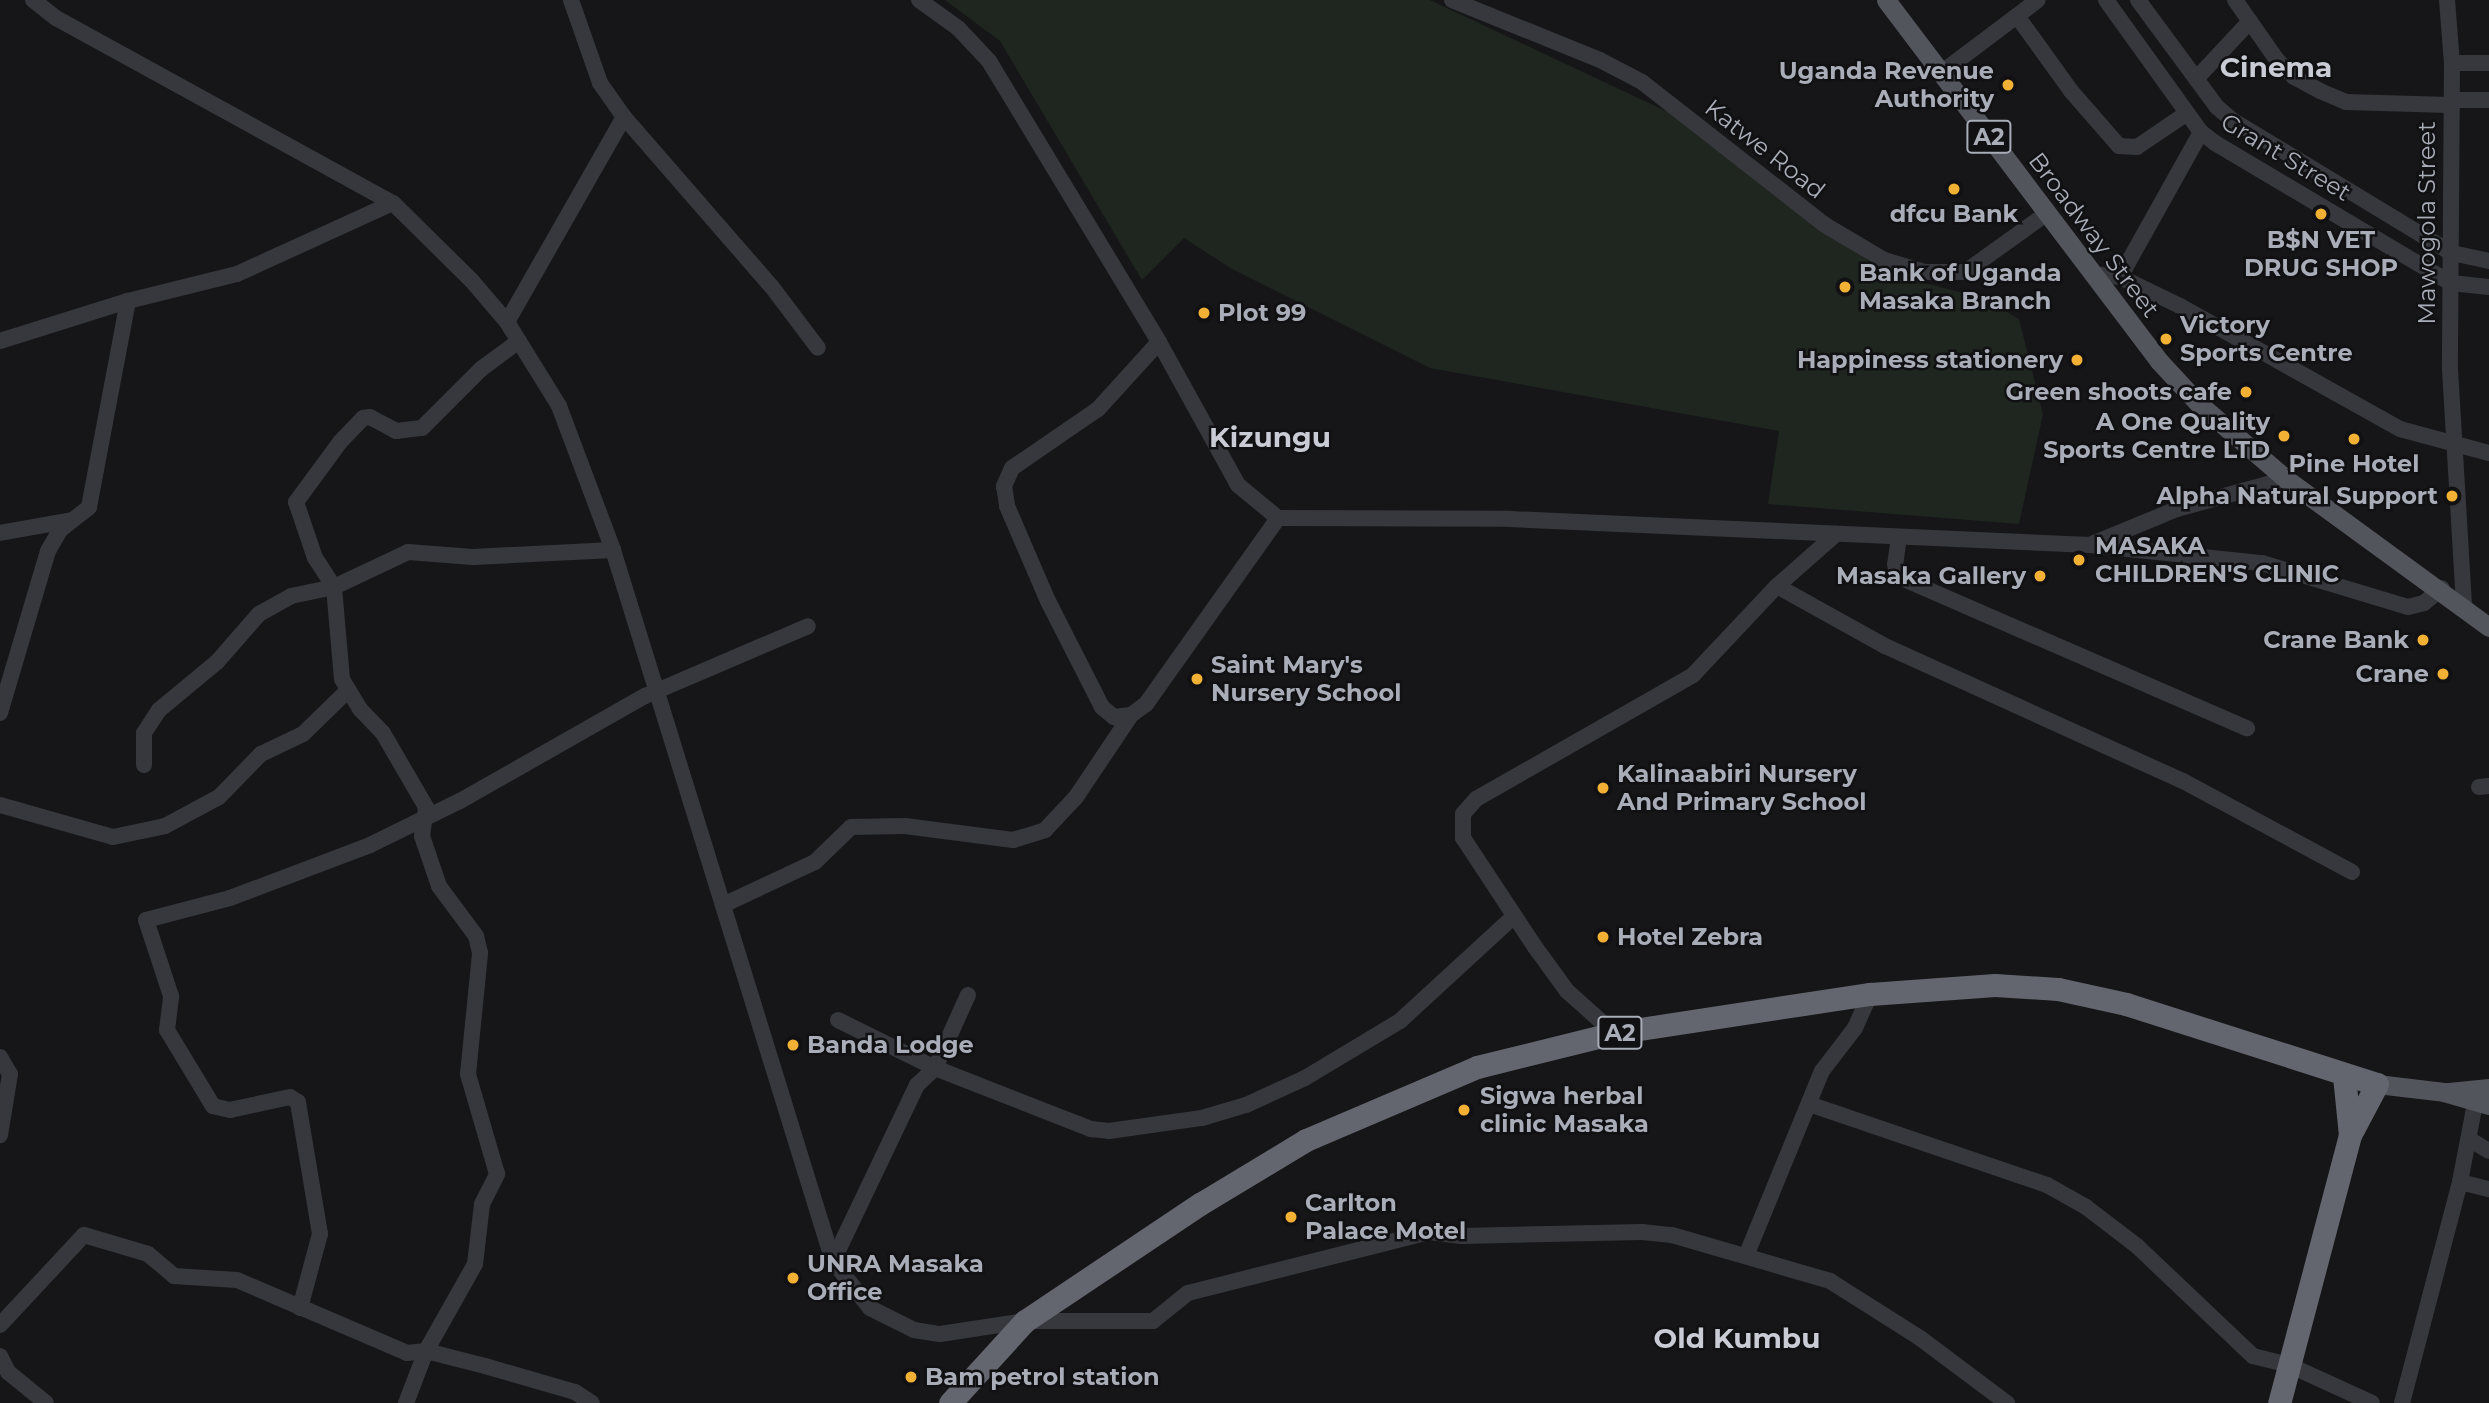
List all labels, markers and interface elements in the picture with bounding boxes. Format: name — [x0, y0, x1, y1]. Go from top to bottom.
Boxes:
district label: Cinema — [2220, 50, 2332, 84]
place label: Uganda Revenue Authority — [1779, 57, 1994, 113]
marker: Uganda Revenue Authority — [2000, 77, 2016, 93]
street label: Katwe Road — [1699, 93, 1831, 205]
street label: Grant Street — [2216, 107, 2356, 207]
road number: A2 — [1966, 118, 2012, 156]
street label: Mawogola Street — [2413, 121, 2441, 325]
street label: Broadway Street — [2023, 147, 2165, 323]
marker: dfcu Bank — [1946, 181, 1962, 197]
place label: dfcu Bank — [1890, 200, 2018, 228]
marker: B$N VET DRUG SHOP — [2313, 206, 2329, 222]
place label: B$N VET DRUG SHOP — [2244, 226, 2398, 282]
place label: Bank of Uganda Masaka Branch — [1859, 259, 2062, 315]
marker: Bank of Uganda Masaka Branch — [1837, 279, 1853, 295]
place label: Plot 99 — [1218, 299, 1306, 327]
marker: Plot 99 — [1196, 305, 1212, 321]
place label: Victory Sports Centre — [2180, 311, 2353, 367]
marker: Victory Sports Centre — [2158, 331, 2174, 347]
place label: Happiness stationery — [1797, 346, 2063, 374]
marker: Happiness stationery — [2069, 352, 2085, 368]
place label: Green shoots cafe — [2006, 378, 2232, 406]
marker: Green shoots cafe — [2238, 384, 2254, 400]
place label: A One Quality Sports Centre LTD — [2043, 408, 2270, 464]
district label: Kizungu — [1209, 420, 1331, 454]
marker: A One Quality Sports Centre LTD — [2276, 428, 2292, 444]
marker: Pine Hotel — [2346, 431, 2362, 447]
place label: Pine Hotel — [2289, 450, 2419, 478]
place label: Alpha Natural Support — [2157, 482, 2438, 510]
marker: Alpha Natural Support — [2444, 488, 2460, 504]
place label: MASAKA CHILDREN'S CLINIC — [2095, 532, 2339, 588]
marker: MASAKA CHILDREN'S CLINIC — [2069, 550, 2089, 570]
place label: Masaka Gallery — [1836, 562, 2026, 590]
marker: Masaka Gallery — [2032, 568, 2048, 584]
place label: Crane Bank — [2263, 626, 2409, 654]
marker: Crane Bank — [2415, 632, 2431, 648]
place label: Saint Mary's Nursery School — [1211, 651, 1401, 707]
place label: Crane — [2356, 660, 2429, 688]
marker: Crane — [2435, 666, 2451, 682]
marker: Saint Mary's Nursery School — [1189, 671, 1205, 687]
place label: Kalinaabiri Nursery And Primary School — [1617, 760, 1866, 816]
marker: Kalinaabiri Nursery And Primary School — [1595, 780, 1611, 796]
place label: Hotel Zebra — [1617, 923, 1763, 951]
marker: Hotel Zebra — [1595, 929, 1611, 945]
road number: A2 — [1597, 1014, 1643, 1052]
place label: Banda Lodge — [807, 1031, 974, 1059]
marker: Banda Lodge — [785, 1037, 801, 1053]
place label: Sigwa herbal clinic Masaka — [1480, 1082, 1649, 1138]
marker: Sigwa herbal clinic Masaka — [1454, 1100, 1474, 1120]
place label: Carlton Palace Motel — [1305, 1189, 1466, 1245]
marker: Carlton Palace Motel — [1283, 1209, 1299, 1225]
place label: UNRA Masaka Office — [807, 1250, 984, 1306]
marker: UNRA Masaka Office — [785, 1270, 801, 1286]
district label: Old Kumbu — [1654, 1321, 1820, 1355]
place label: Bam petrol station — [925, 1363, 1160, 1391]
marker: Bam petrol station — [903, 1369, 919, 1385]

